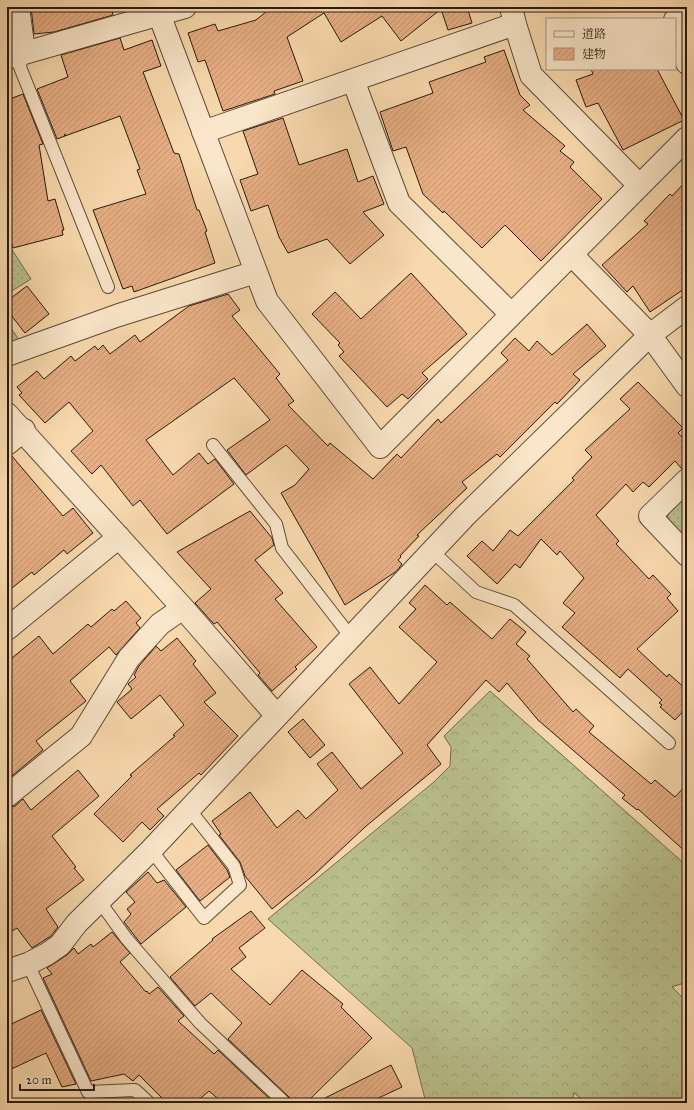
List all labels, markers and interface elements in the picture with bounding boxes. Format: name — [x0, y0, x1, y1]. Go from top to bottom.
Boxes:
legend — [546, 18, 676, 70]
text: 道路 — [582, 27, 606, 41]
text: 建物 — [582, 47, 606, 61]
scale bar — [20, 1066, 94, 1092]
text: 20 m — [26, 1073, 52, 1087]

